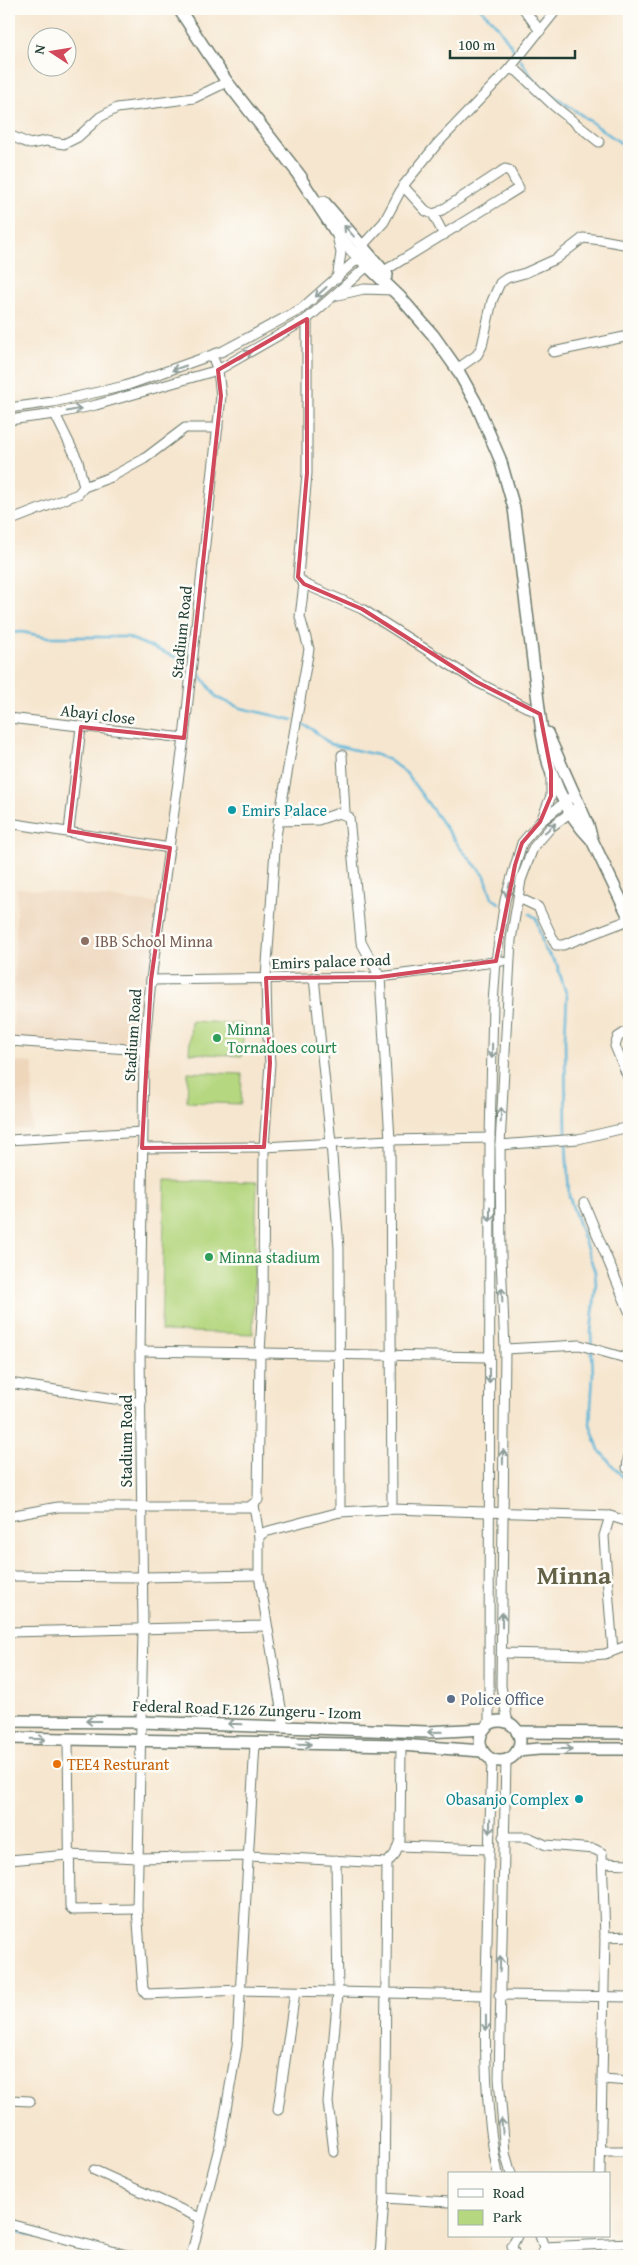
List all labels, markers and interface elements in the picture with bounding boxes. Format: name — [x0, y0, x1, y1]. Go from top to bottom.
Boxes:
north arrow — [28, 28, 78, 78]
scale bar — [450, 28, 576, 60]
text: 100 m — [458, 34, 496, 55]
text: N — [29, 42, 50, 56]
one-way arrow — [343, 224, 355, 237]
one-way arrow — [315, 286, 327, 298]
one-way arrow — [237, 350, 252, 360]
one-way arrow — [171, 364, 187, 373]
one-way arrow — [66, 405, 82, 414]
street label: Stadium Road — [164, 584, 198, 679]
street label: Abayi close — [59, 698, 137, 730]
place label: Emirs Palace — [242, 798, 327, 822]
marker: Emirs Palace — [226, 804, 238, 816]
one-way arrow — [544, 822, 557, 834]
one-way arrow — [503, 881, 512, 897]
place label: IBB School Minna — [95, 929, 213, 953]
marker: IBB School Minna — [79, 935, 91, 947]
street label: Emirs palace road — [271, 947, 391, 975]
street label: Stadium Road — [117, 987, 147, 1082]
place label: Minna Tornadoes court — [227, 1017, 337, 1059]
marker: Minna Tornadoes court — [211, 1032, 223, 1044]
one-way arrow — [487, 1043, 496, 1059]
one-way arrow — [496, 1107, 506, 1123]
one-way arrow — [485, 1205, 495, 1221]
place label: Minna stadium — [219, 1245, 320, 1269]
marker: Minna stadium — [203, 1251, 215, 1263]
one-way arrow — [498, 1287, 507, 1303]
one-way arrow — [484, 1368, 494, 1384]
street label: Stadium Road — [114, 1394, 138, 1487]
one-way arrow — [498, 1449, 508, 1466]
district label: Minna — [537, 1555, 612, 1594]
one-way arrow — [497, 1612, 507, 1628]
place label: Police Office — [461, 1687, 544, 1711]
street label: Federal Road F.126 Zungeru - Izom — [132, 1693, 362, 1725]
marker: Police Office — [445, 1693, 457, 1705]
one-way arrow — [85, 1716, 101, 1726]
one-way arrow — [227, 1719, 244, 1729]
one-way arrow — [427, 1727, 443, 1736]
one-way arrow — [30, 1735, 46, 1744]
one-way arrow — [295, 1739, 311, 1749]
one-way arrow — [557, 1744, 573, 1754]
place label: TEE4 Resturant — [67, 1752, 170, 1776]
marker: TEE4 Resturant — [51, 1758, 63, 1770]
place label: Obasanjo Complex — [446, 1787, 570, 1811]
marker: Obasanjo Complex — [573, 1793, 585, 1805]
one-way arrow — [485, 1818, 495, 1834]
one-way arrow — [495, 1956, 505, 1972]
one-way arrow — [481, 2015, 491, 2031]
one-way arrow — [497, 2118, 507, 2134]
legend — [448, 2172, 610, 2238]
text: Road — [493, 2182, 524, 2203]
text: Park — [493, 2206, 522, 2227]

